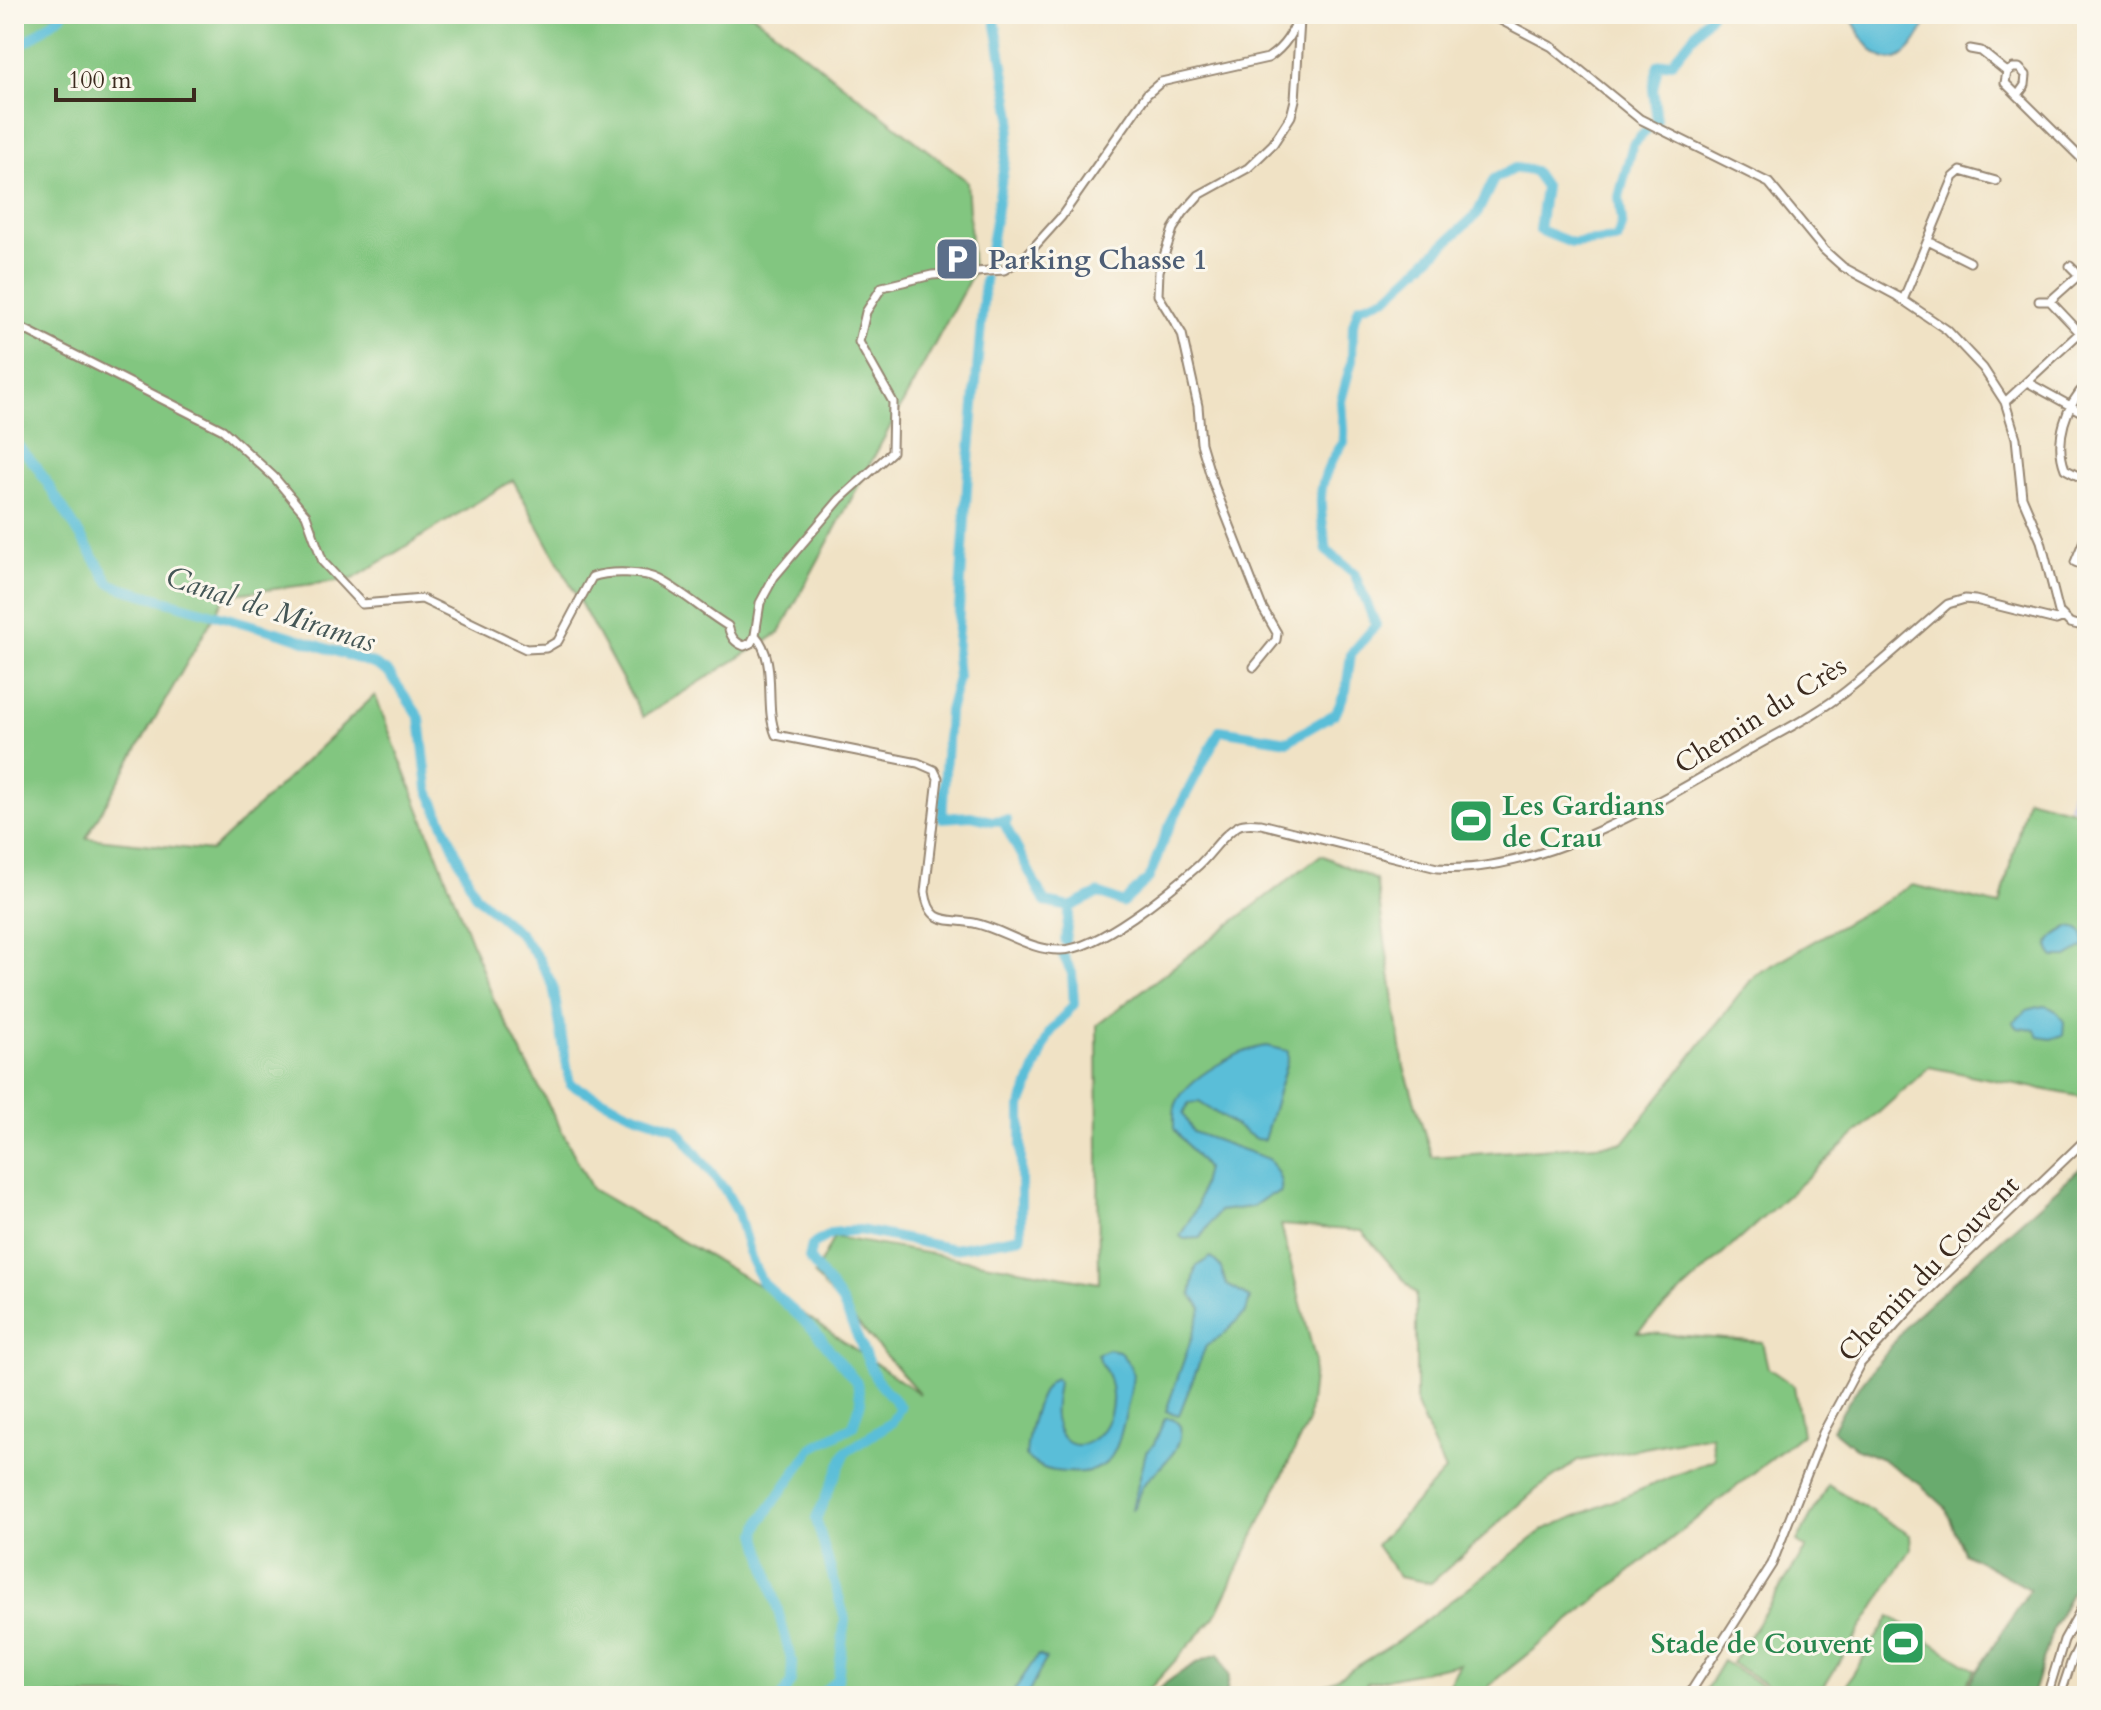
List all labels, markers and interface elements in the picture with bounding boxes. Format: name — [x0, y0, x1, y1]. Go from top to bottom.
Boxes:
scale bar — [56, 52, 194, 102]
text: 100 m — [68, 64, 132, 97]
parking icon: Parking Chasse 1 — [933, 235, 981, 283]
place label: Parking Chasse 1 — [988, 241, 1208, 279]
water label: Canal de Miramas — [161, 556, 381, 663]
street label: Chemin du Crès — [1667, 647, 1854, 783]
place label: Les Gardians de Crau — [1502, 787, 1665, 857]
sports icon: Les Gardians de Crau — [1447, 797, 1495, 845]
street label: Chemin du Couvent — [1830, 1167, 2028, 1370]
sports icon: Stade de Couvent — [1879, 1619, 1927, 1667]
place label: Stade de Couvent — [1651, 1625, 1872, 1663]

